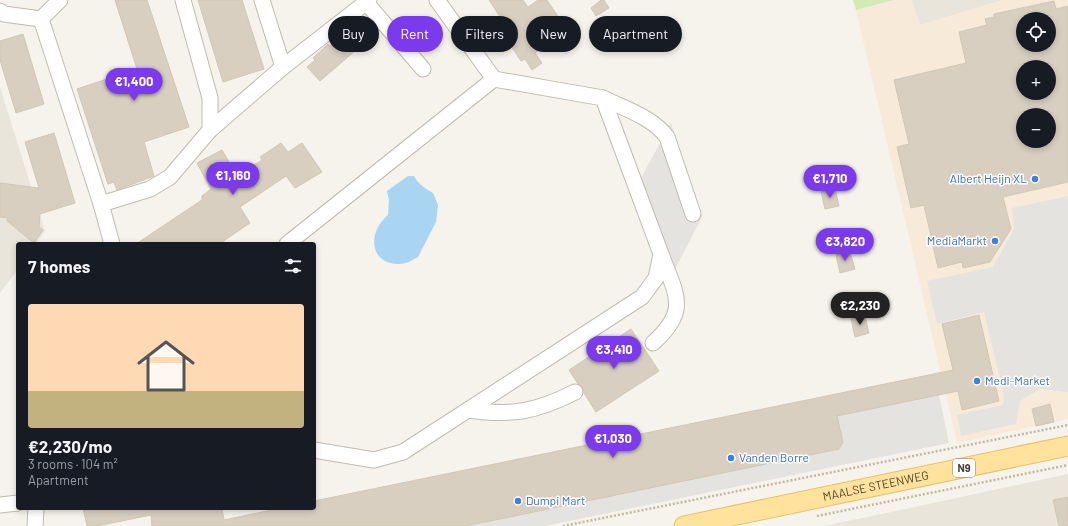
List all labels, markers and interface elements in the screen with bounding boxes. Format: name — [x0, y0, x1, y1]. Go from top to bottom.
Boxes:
map controls — [1016, 12, 1056, 148]
button: locate — [1016, 12, 1056, 52]
chip: Buy — [328, 16, 379, 52]
chip: Rent — [387, 16, 443, 52]
chip: Filters — [451, 16, 518, 52]
chip: New — [526, 16, 581, 52]
chip: Apartment — [589, 16, 682, 52]
button: + — [1016, 60, 1056, 100]
pin: €1,400 — [101, 68, 167, 102]
text: €1,400 — [115, 73, 153, 89]
button: − — [1016, 108, 1056, 148]
pin: €1,160 — [200, 162, 266, 196]
pin: €1,710 — [797, 165, 863, 199]
text: €1,160 — [215, 167, 251, 183]
text: €1,710 — [813, 170, 847, 186]
place label: Albert Heijn XL — [950, 171, 1027, 185]
marker: Albert Heijn XL — [1030, 174, 1040, 184]
pin: €3,820 — [812, 228, 878, 262]
text: €3,820 — [825, 233, 865, 249]
place label: MediaMarkt — [927, 233, 987, 247]
marker: MediaMarkt — [990, 236, 1000, 246]
icon: filters — [282, 255, 304, 277]
text: 7 homes — [28, 256, 90, 276]
pin: €2,230 — [827, 292, 893, 326]
text: €2,230 — [840, 297, 880, 313]
icon: home — [130, 330, 202, 402]
pin: €3,410 — [581, 336, 647, 370]
text: €3,410 — [595, 341, 633, 357]
place label: Medi-Market — [985, 373, 1050, 387]
marker: Medi-Market — [972, 376, 982, 386]
pin: €1,030 — [580, 425, 646, 459]
text: €1,030 — [594, 430, 632, 446]
text: €2,230/mo — [28, 436, 112, 456]
place label: Vanden Borre — [739, 450, 809, 464]
marker: Vanden Borre — [726, 453, 736, 463]
text: 3 rooms · 104 m² — [28, 456, 118, 472]
road number: N9 — [953, 459, 975, 477]
street label: MAALSE STEENWEG — [821, 467, 930, 503]
text: Apartment — [28, 472, 89, 488]
place label: Dumpi Mart — [526, 493, 585, 507]
marker: Dumpi Mart — [513, 496, 523, 506]

